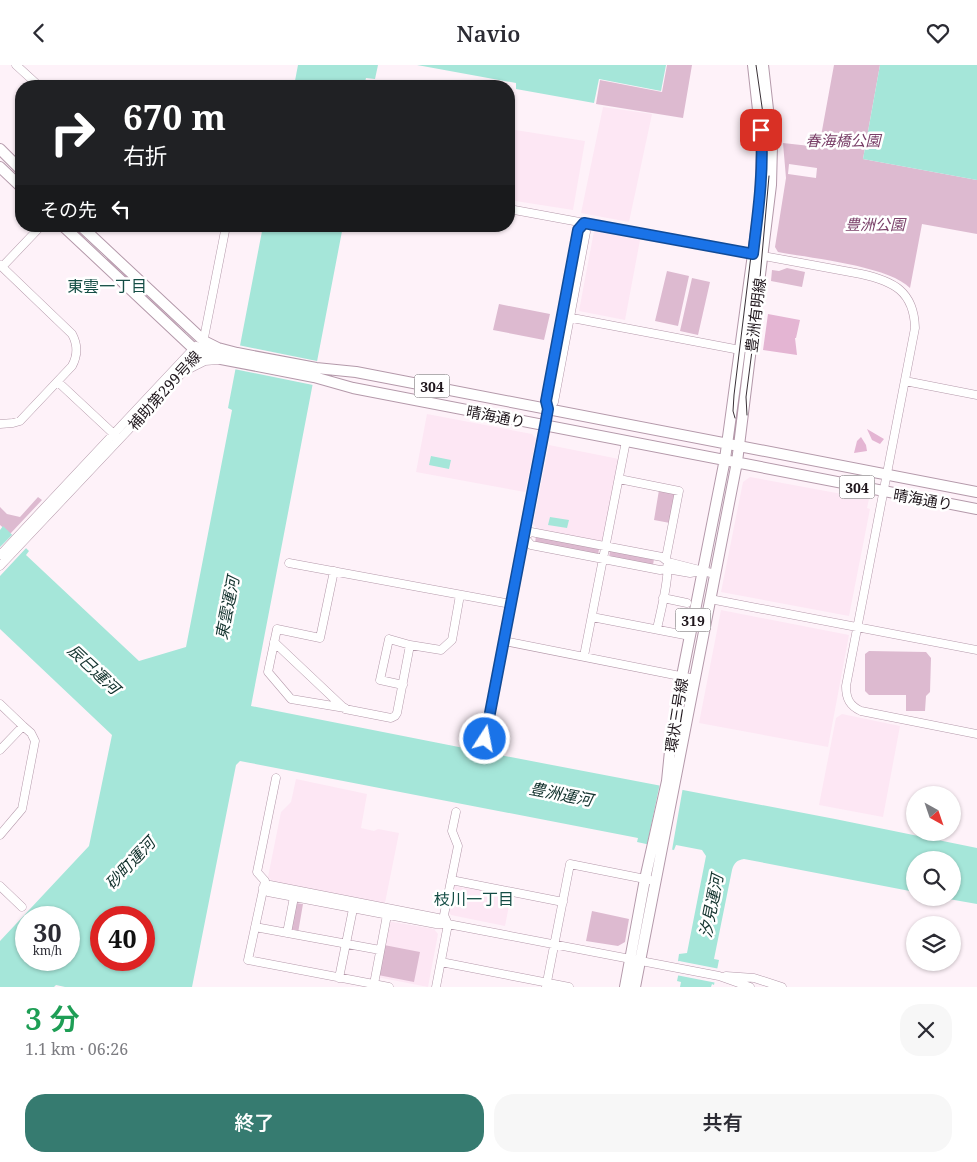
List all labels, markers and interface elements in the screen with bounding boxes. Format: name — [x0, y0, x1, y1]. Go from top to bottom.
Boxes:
text: Navio — [457, 18, 520, 48]
icon: back — [25, 19, 53, 47]
icon: heart — [924, 19, 952, 47]
text: 670 m — [123, 93, 226, 140]
icon: right — [40, 100, 105, 165]
pin — [740, 109, 782, 151]
icon: arrive — [747, 116, 775, 144]
park label: 春海橋公園 — [805, 130, 882, 150]
text: 右折 — [123, 140, 167, 170]
icon: left — [107, 195, 135, 223]
text: その先 — [40, 197, 97, 223]
park label: 豊洲公園 — [845, 214, 907, 234]
district label: 東雲一丁目 — [67, 275, 147, 297]
street label: 豊洲有明線 — [741, 277, 769, 353]
street label: 補助第299号線 — [123, 346, 205, 434]
road number: 304 — [414, 375, 450, 397]
street label: 晴海通り — [465, 400, 527, 432]
road number: 304 — [840, 476, 874, 499]
street label: 晴海通り — [892, 484, 954, 514]
water label: 東雲運河 — [210, 572, 244, 642]
road number: 319 — [676, 609, 710, 631]
water label: 辰巳運河 — [63, 639, 127, 701]
street label: 環状三号線 — [660, 676, 692, 754]
position arrow — [458, 712, 510, 764]
water label: 豊洲運河 — [527, 777, 597, 811]
north arrow — [906, 786, 961, 841]
map controls — [906, 786, 961, 971]
water label: 砂町運河 — [100, 830, 162, 894]
button: search — [906, 851, 961, 906]
water label: 汐見運河 — [694, 870, 728, 940]
district label: 枝川一丁目 — [434, 888, 514, 910]
speed limit sign: 40 — [90, 906, 155, 971]
text: 30 — [33, 915, 62, 949]
button: layers — [906, 916, 961, 971]
text: km/h — [33, 942, 62, 959]
text: 3 分 — [25, 998, 80, 1039]
button: close — [900, 1004, 952, 1056]
text: 1.1 km · 06:26 — [25, 1038, 128, 1060]
button: 終了 — [25, 1094, 484, 1152]
button: 共有 — [494, 1094, 952, 1152]

